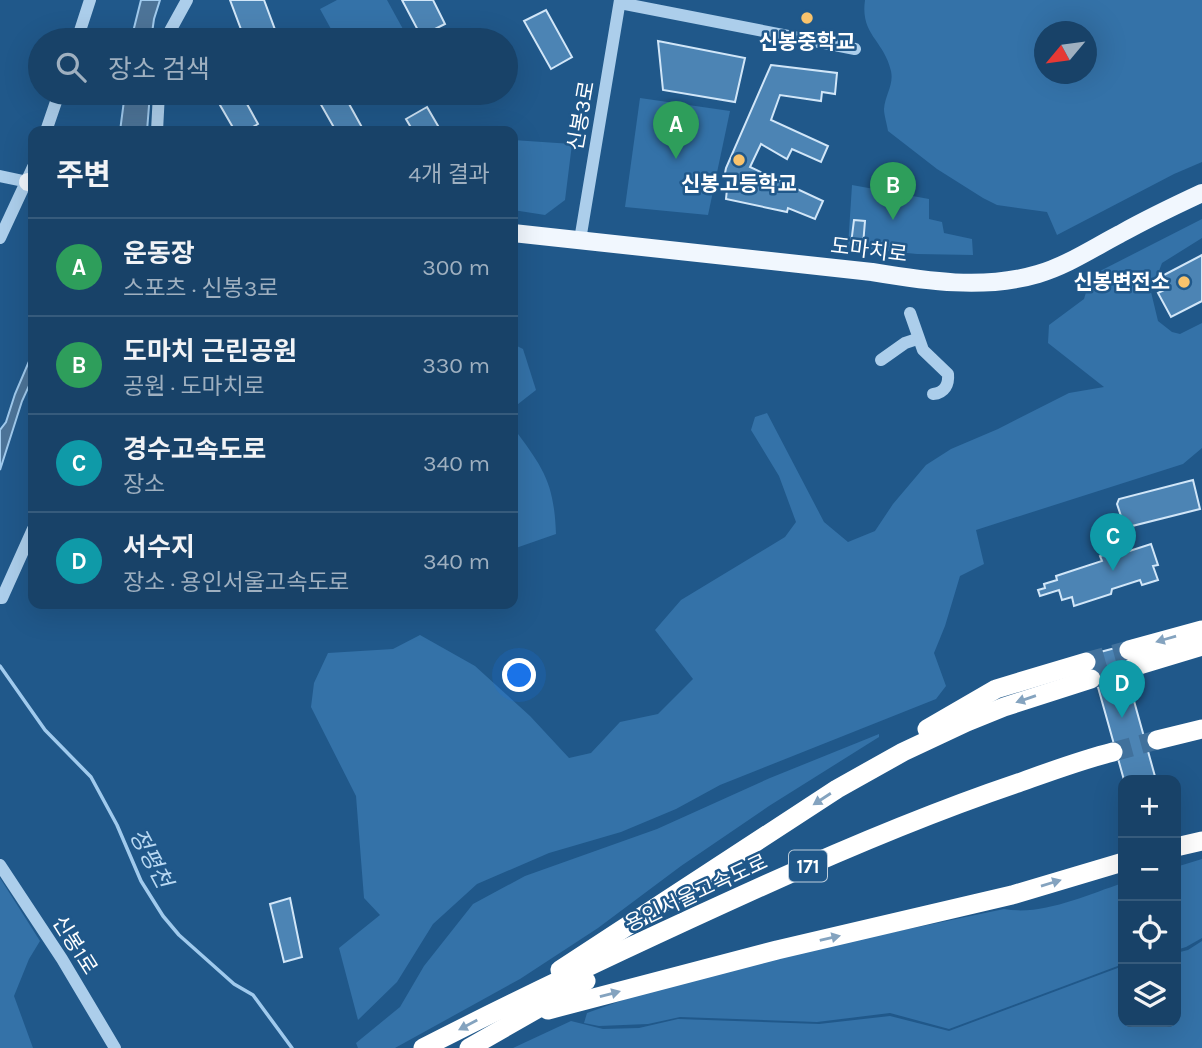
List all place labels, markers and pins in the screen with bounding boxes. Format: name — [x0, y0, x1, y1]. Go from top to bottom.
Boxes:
marker: 신봉중학교 — [799, 10, 815, 26]
place label: 신봉중학교 — [759, 30, 855, 54]
pin: A — [653, 101, 699, 159]
marker: 신봉고등학교 — [731, 152, 747, 168]
pin: B — [870, 162, 916, 220]
place label: 신봉고등학교 — [681, 172, 797, 196]
place label: 신봉변전소 — [1073, 270, 1170, 294]
marker: 신봉변전소 — [1176, 274, 1192, 290]
pin: C — [1090, 513, 1136, 571]
pin: D — [1099, 660, 1145, 718]

